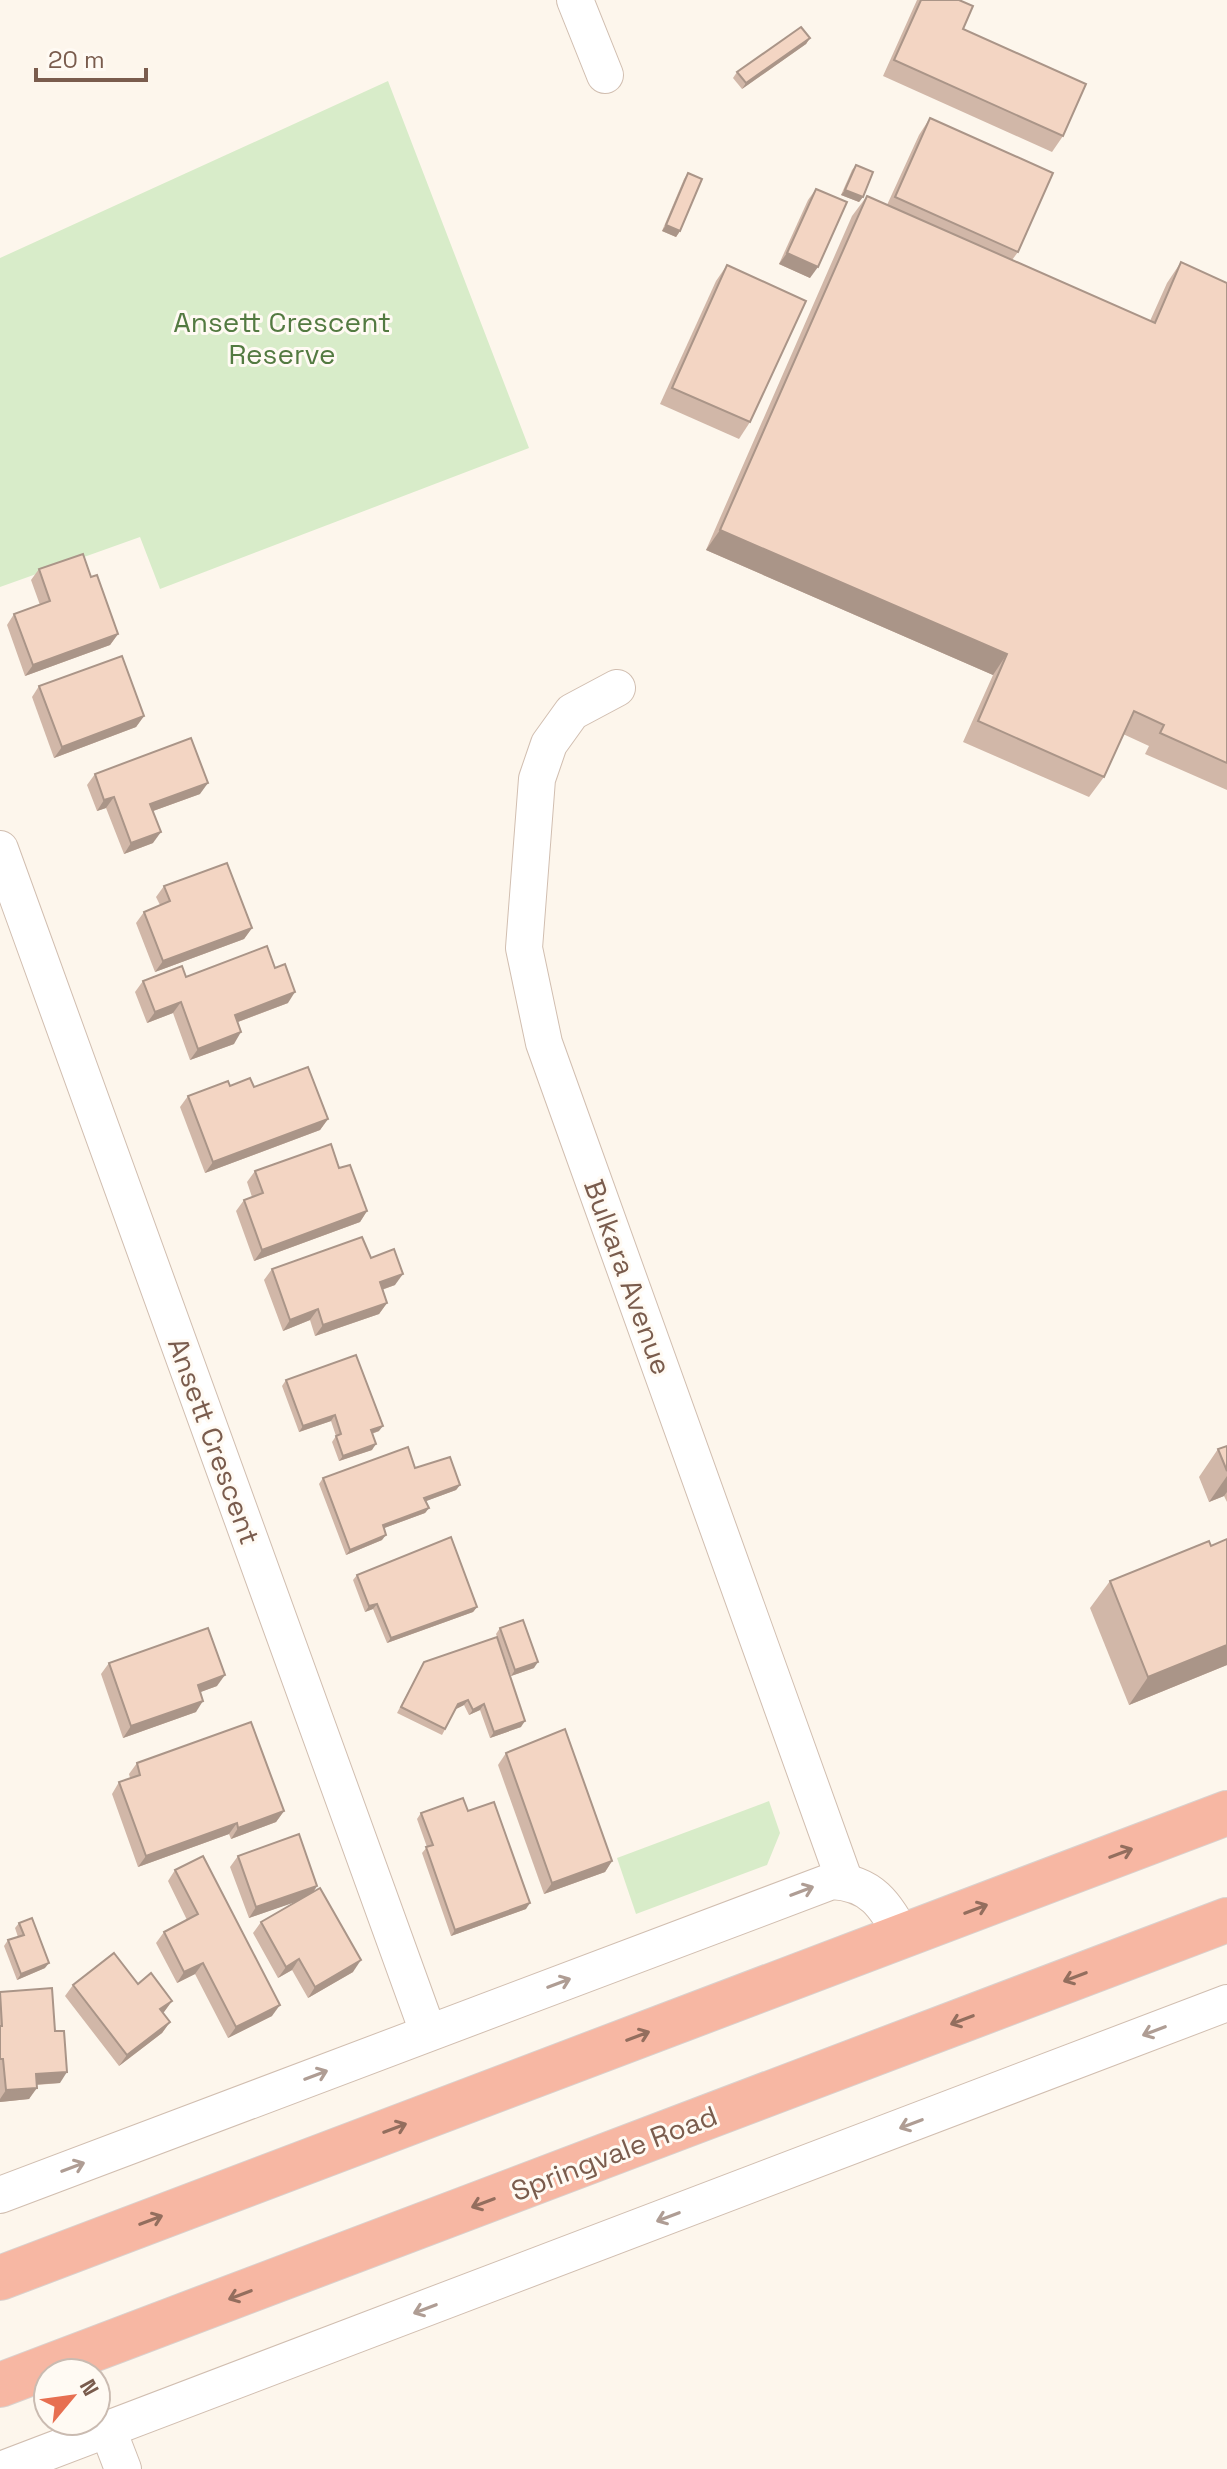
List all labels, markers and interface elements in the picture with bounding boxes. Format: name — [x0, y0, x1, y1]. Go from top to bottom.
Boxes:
scale bar — [36, 32, 146, 82]
text: 20 m — [48, 44, 105, 75]
park label: Ansett Crescent Reserve — [173, 304, 391, 372]
street label: Bulkara Avenue — [576, 1174, 680, 1380]
street label: Ansett Crescent — [160, 1333, 268, 1549]
one-way arrow — [1109, 1845, 1133, 1859]
one-way arrow — [789, 1883, 814, 1897]
one-way arrow — [963, 1901, 987, 1915]
one-way arrow — [1064, 1971, 1088, 1985]
one-way arrow — [546, 1975, 571, 1989]
one-way arrow — [950, 2014, 975, 2028]
one-way arrow — [1142, 2025, 1167, 2039]
one-way arrow — [625, 2028, 650, 2042]
one-way arrow — [303, 2067, 328, 2081]
street label: Springvale Road — [506, 2097, 722, 2209]
one-way arrow — [899, 2118, 924, 2132]
one-way arrow — [382, 2120, 406, 2134]
one-way arrow — [60, 2159, 85, 2173]
one-way arrow — [471, 2196, 496, 2211]
one-way arrow — [656, 2211, 681, 2225]
one-way arrow — [139, 2212, 163, 2226]
one-way arrow — [228, 2289, 253, 2303]
one-way arrow — [413, 2303, 438, 2317]
north arrow — [32, 2357, 112, 2437]
text: N — [74, 2374, 105, 2401]

